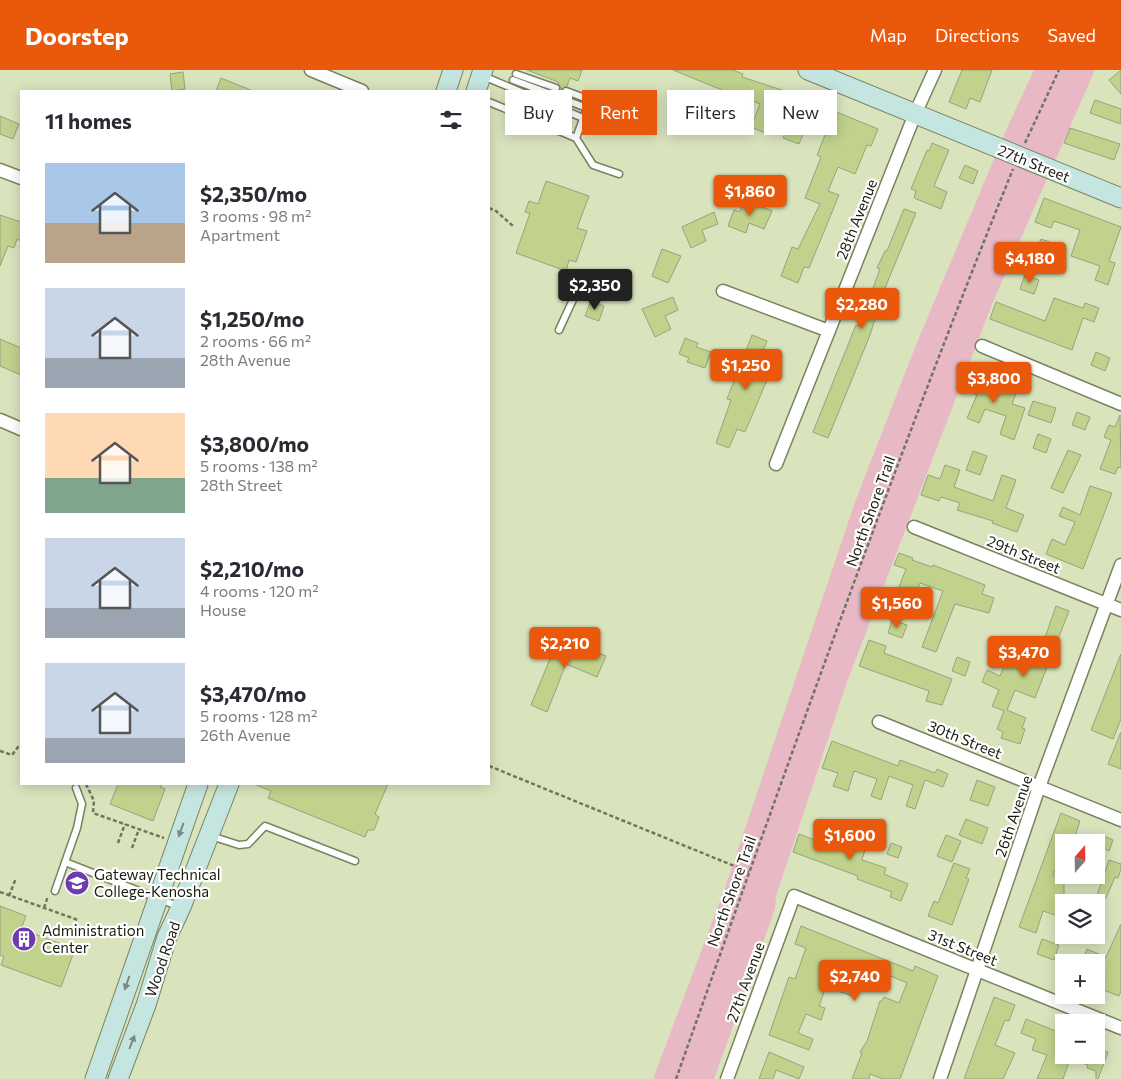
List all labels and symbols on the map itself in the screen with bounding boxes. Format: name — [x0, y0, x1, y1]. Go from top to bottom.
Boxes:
street label: 27th Street — [995, 140, 1073, 186]
pin: $1,860 — [709, 174, 791, 217]
street label: 28th Avenue — [832, 176, 880, 262]
pin: $4,180 — [989, 242, 1071, 284]
pin: $2,350 — [554, 268, 636, 311]
pin: $2,280 — [821, 288, 903, 330]
pin: $1,250 — [705, 348, 787, 391]
pin: $3,800 — [953, 362, 1035, 404]
street label: North Shore Trail — [842, 453, 898, 569]
street label: 29th Street — [985, 531, 1063, 577]
pin: $1,560 — [856, 586, 938, 629]
pin: $2,210 — [524, 626, 606, 669]
pin: $3,470 — [983, 636, 1065, 678]
street label: 30th Street — [925, 716, 1005, 762]
street label: 26th Avenue — [991, 773, 1035, 859]
pin: $1,600 — [809, 818, 891, 861]
one-way arrow — [177, 822, 184, 837]
street label: North Shore Trail — [703, 833, 759, 949]
north arrow — [1055, 834, 1105, 884]
place label: Gateway Technical College-Kenosha — [94, 865, 221, 900]
school or university icon: Gateway Technical College-Kenosha — [64, 870, 90, 896]
street label: Wood Road — [141, 919, 183, 999]
place label: Administration Center — [42, 921, 144, 956]
street label: 31st Street — [926, 925, 1000, 969]
building icon: Administration Center — [11, 926, 37, 952]
street label: 27th Avenue — [722, 939, 768, 1024]
pin: $2,740 — [814, 960, 896, 1002]
one-way arrow — [123, 976, 131, 991]
one-way arrow — [128, 1034, 136, 1049]

